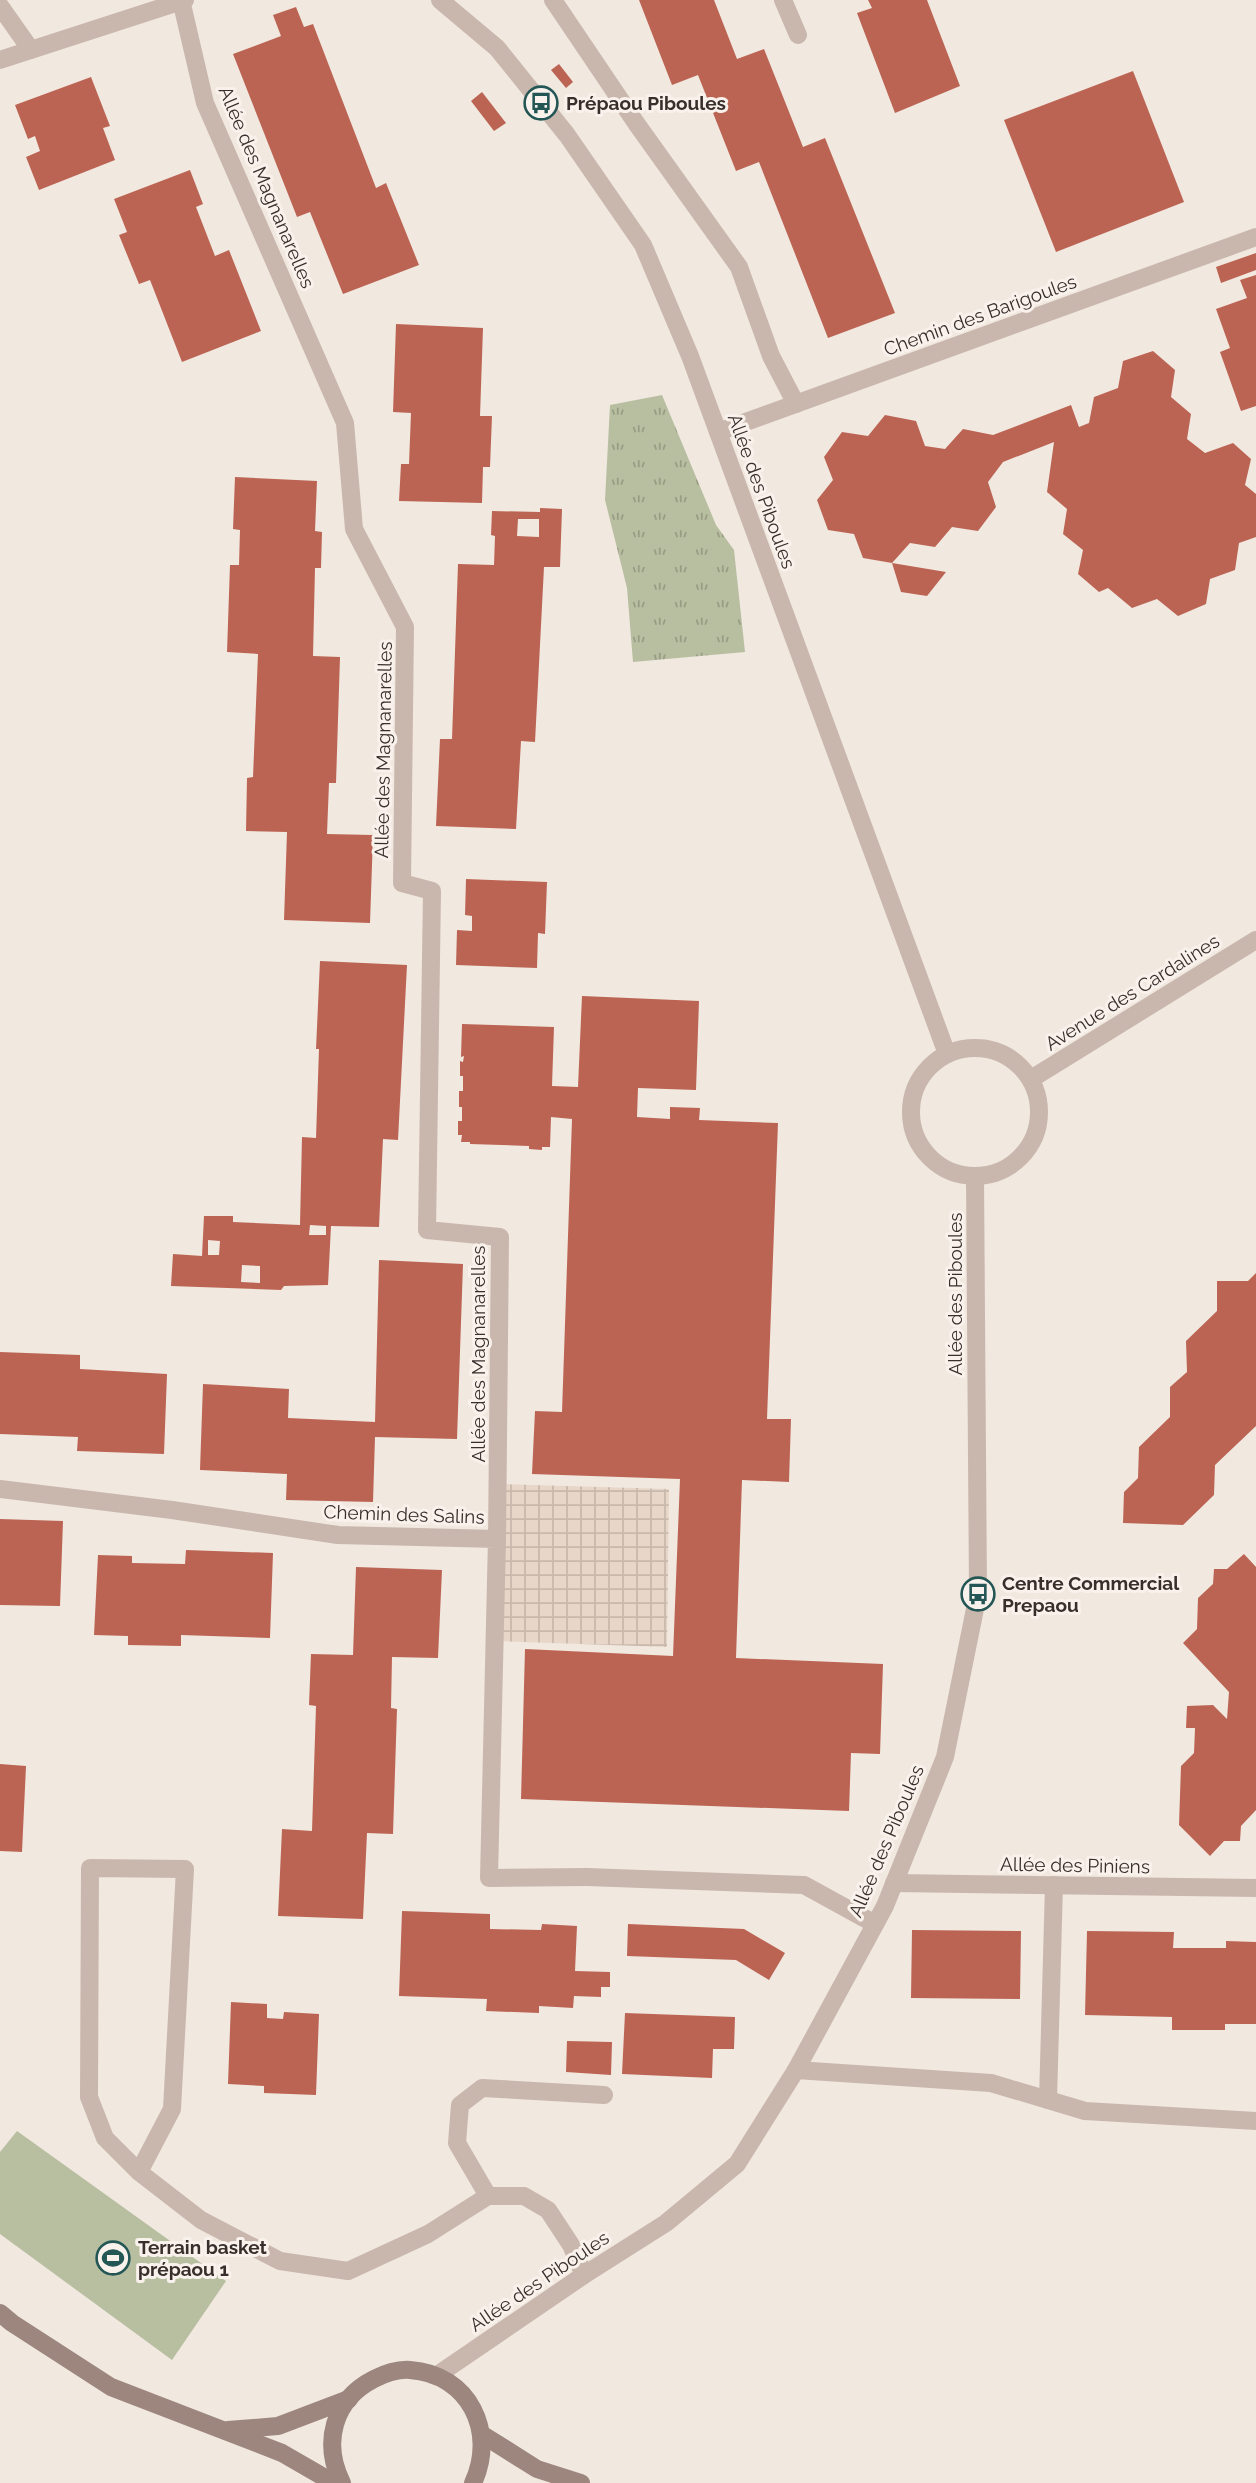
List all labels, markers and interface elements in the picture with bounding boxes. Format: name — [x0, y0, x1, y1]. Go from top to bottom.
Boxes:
street label: Allée des Magnanarelles — [214, 83, 320, 291]
bus stop icon: Prépaou Piboules — [522, 84, 560, 122]
place label: Prépaou Piboules — [566, 92, 726, 114]
street label: Chemin des Barigoules — [881, 270, 1079, 360]
street label: Allée des Piboules — [724, 411, 800, 571]
street label: Allée des Magnanarelles — [370, 641, 396, 859]
street label: Avenue des Cardalines — [1041, 929, 1223, 1055]
street label: Allée des Piboules — [944, 1212, 966, 1376]
street label: Allée des Magnanarelles — [467, 1245, 489, 1463]
street label: Chemin des Salins — [323, 1500, 485, 1528]
place label: Centre Commercial Prepaou — [1002, 1572, 1180, 1616]
bus stop icon: Centre Commercial Prepaou — [959, 1575, 997, 1613]
street label: Allée des Piboules — [844, 1762, 928, 1920]
street label: Allée des Piniens — [1000, 1853, 1150, 1877]
street label: Allée des Piboules — [465, 2226, 613, 2336]
place label: Terrain basket prépaou 1 — [138, 2236, 267, 2280]
sports icon: Terrain basket prépaou 1 — [94, 2239, 132, 2277]

